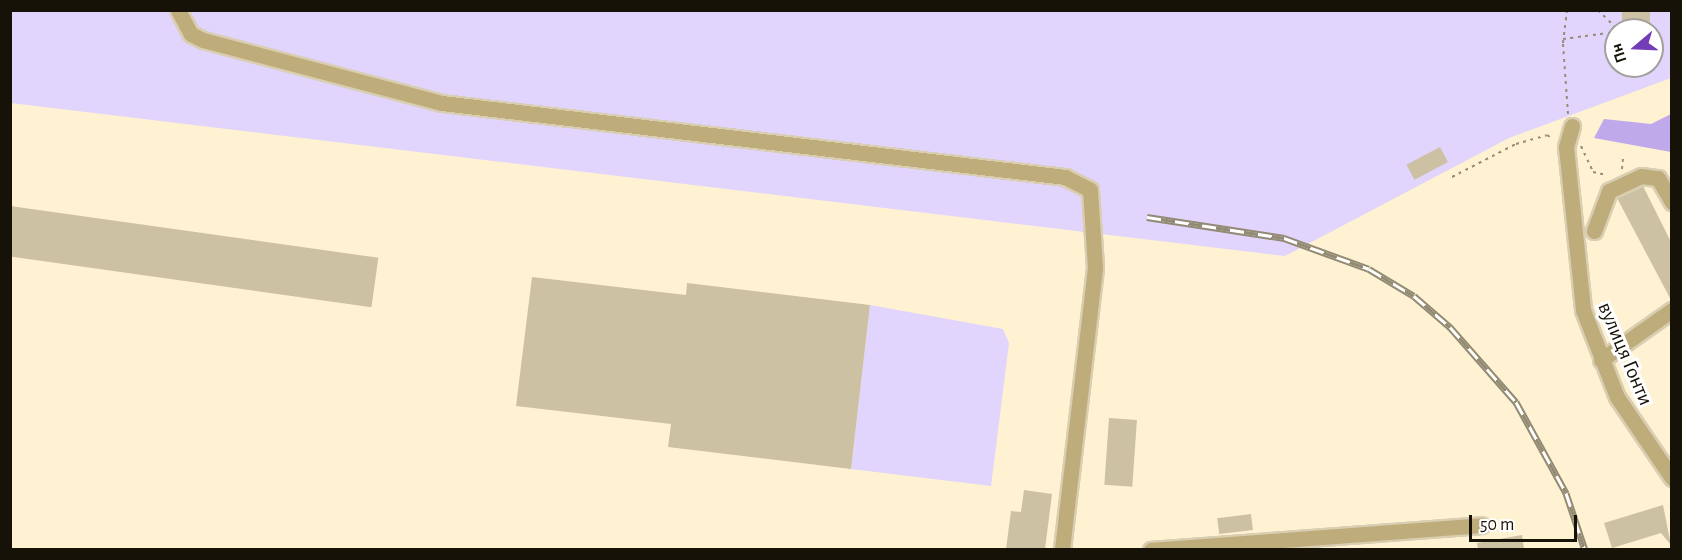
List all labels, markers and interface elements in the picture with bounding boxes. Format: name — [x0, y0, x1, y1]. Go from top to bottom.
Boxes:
north arrow — [1604, 18, 1664, 78]
text: Пн — [1608, 41, 1630, 65]
street label: вулиця Гонти — [1592, 299, 1658, 409]
scale bar — [1472, 503, 1580, 541]
text: 50 m — [1480, 516, 1514, 534]

